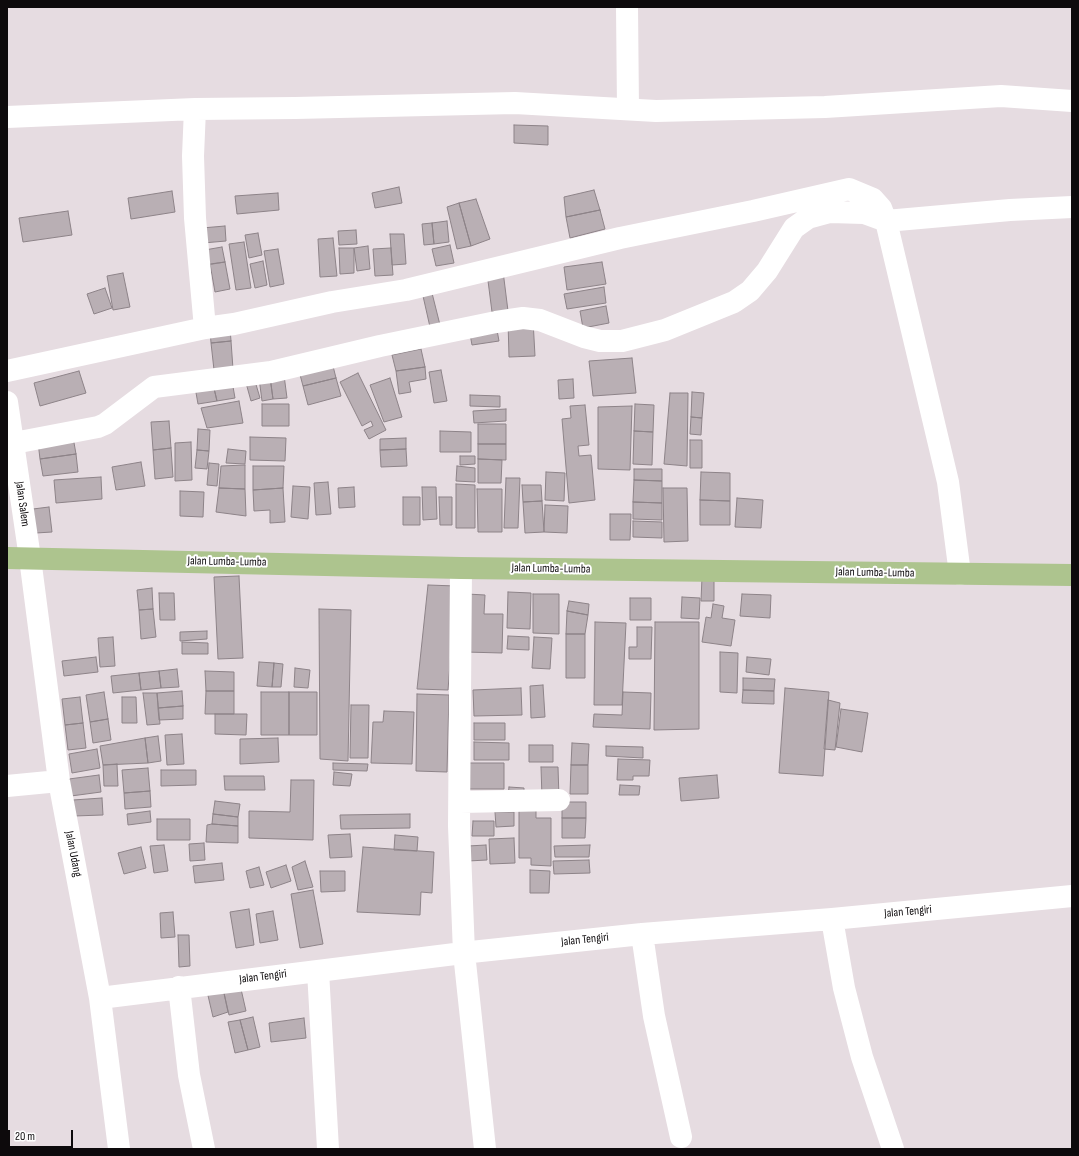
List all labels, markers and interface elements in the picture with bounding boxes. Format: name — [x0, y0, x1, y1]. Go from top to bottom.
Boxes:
street label: Jalan Salem — [12, 480, 32, 528]
street label: Jalan Lumba-Lumba — [187, 554, 267, 570]
street label: Jalan Lumba-Lumba — [511, 561, 591, 577]
street label: Jalan Lumba-Lumba — [835, 565, 915, 581]
street label: Jalan Udang — [61, 830, 85, 878]
street label: Jalan Tengiri — [884, 903, 932, 921]
street label: Jalan Tengiri — [561, 930, 609, 950]
street label: Jalan Tengiri — [238, 967, 288, 987]
scale bar — [10, 1122, 75, 1148]
text: 20 m — [15, 1129, 35, 1144]

